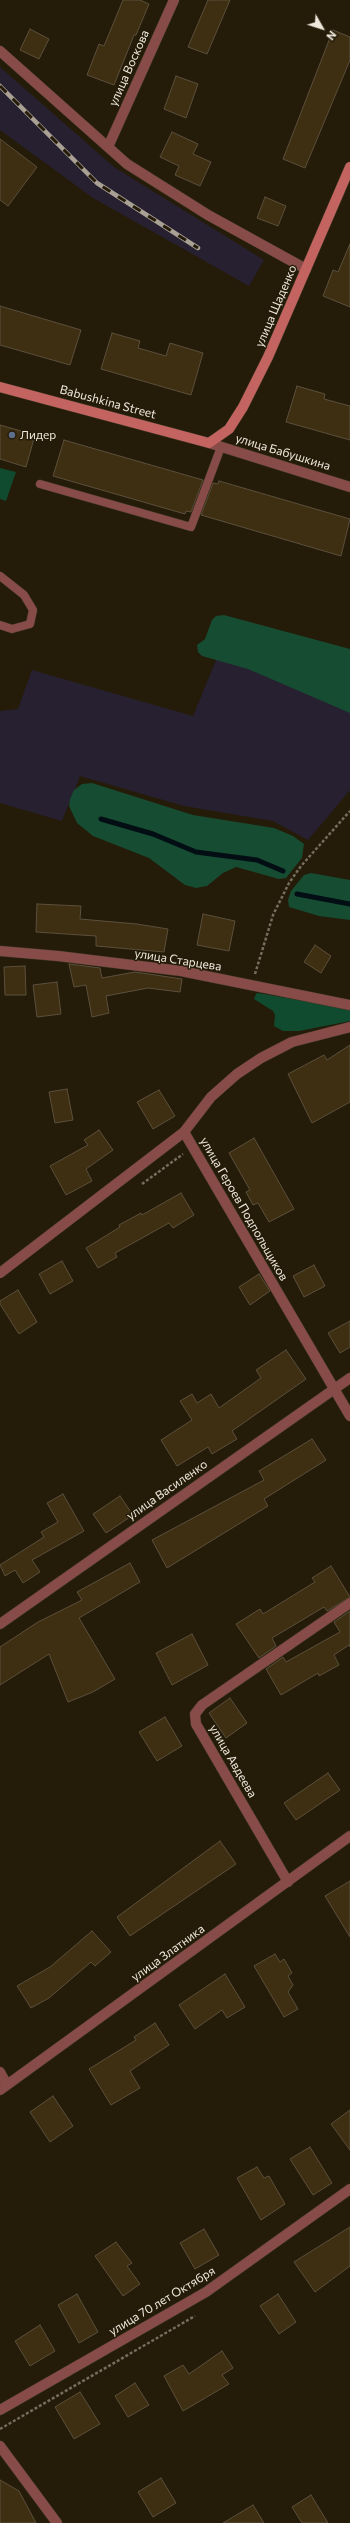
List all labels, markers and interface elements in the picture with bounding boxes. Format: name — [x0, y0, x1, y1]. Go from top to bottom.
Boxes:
north arrow — [302, 8, 342, 48]
street label: улица Воскова — [106, 28, 152, 108]
text: N — [324, 29, 339, 43]
street label: улица Щаденко — [252, 263, 300, 349]
street label: Babushkina Street — [58, 382, 158, 422]
place label: Лидер — [20, 428, 56, 442]
marker: Лидер — [7, 430, 17, 440]
street label: улица Бабушкина — [234, 431, 332, 473]
street label: улица Старцева — [133, 946, 223, 974]
street label: улица Героев Подпольщиков — [197, 1135, 291, 1283]
street label: улица Василенко — [124, 1457, 210, 1523]
street label: улица Авдеева — [206, 1722, 260, 1800]
street label: улица Златника — [129, 1922, 207, 1984]
street label: улица 70 лет Октября — [106, 2264, 218, 2338]

